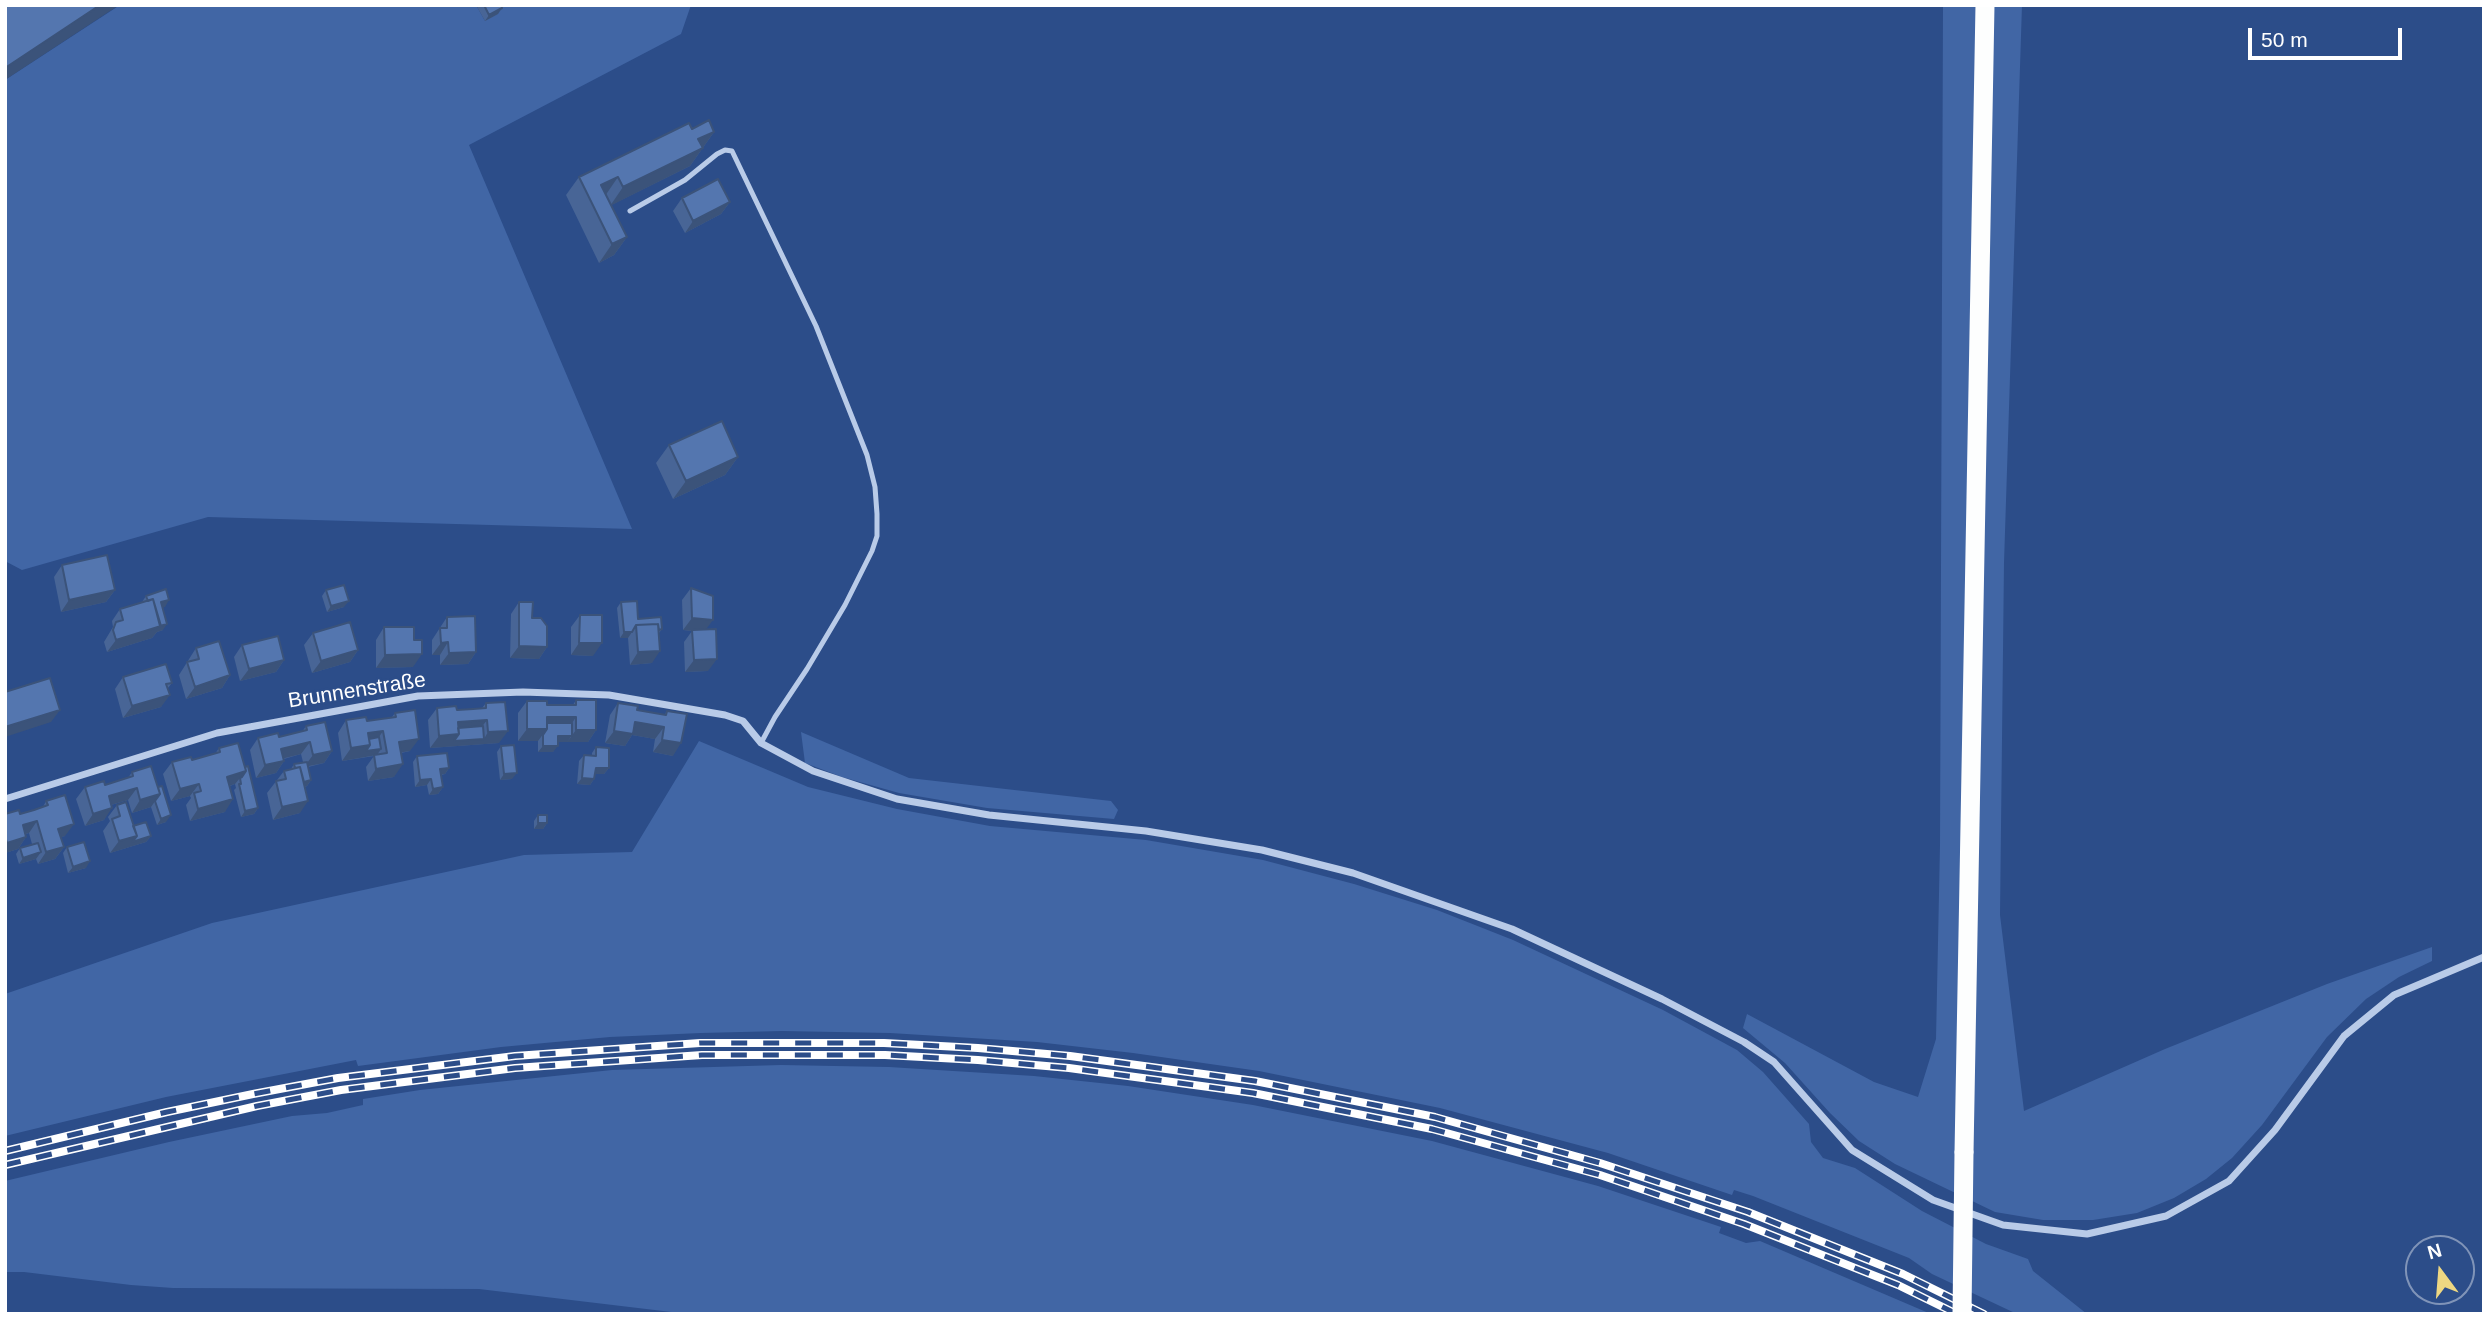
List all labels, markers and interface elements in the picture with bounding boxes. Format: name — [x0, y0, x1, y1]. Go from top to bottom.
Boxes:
scale bar — [2251, 14, 2405, 58]
text: 50 m — [2261, 28, 2308, 51]
street label: Brunnenstraße — [286, 668, 428, 714]
north arrow — [2405, 1235, 2475, 1305]
text: N — [2425, 1239, 2444, 1263]

